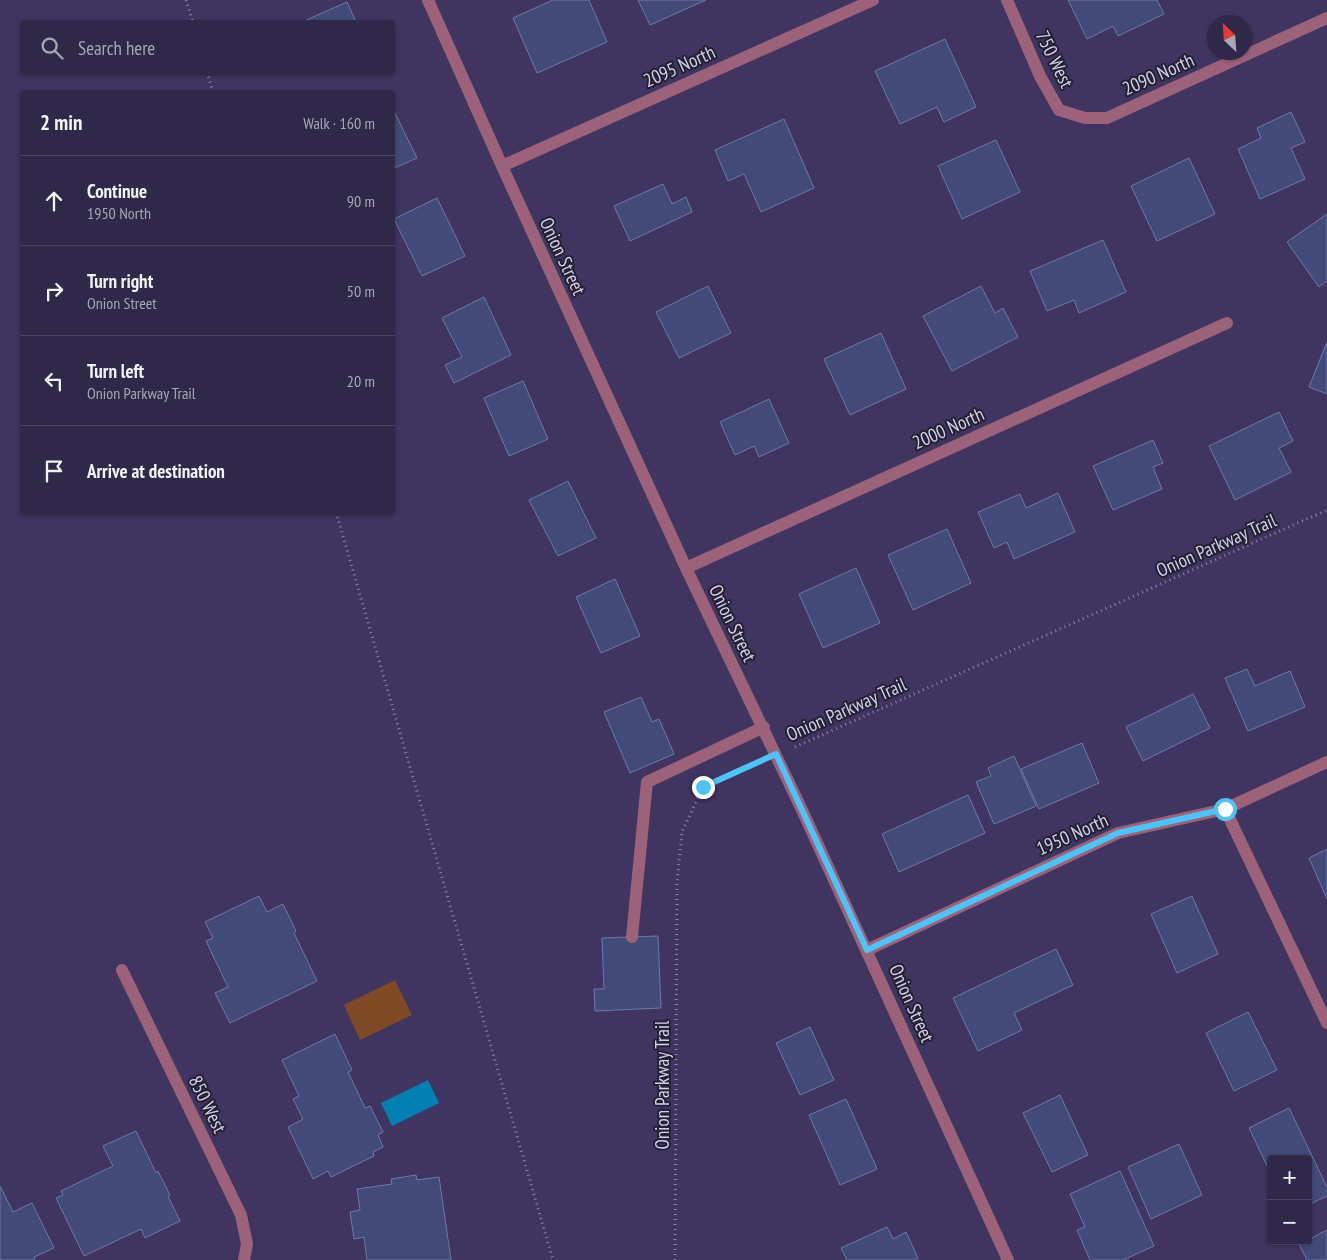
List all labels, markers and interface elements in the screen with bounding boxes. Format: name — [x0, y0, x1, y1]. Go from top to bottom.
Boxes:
north arrow — [1207, 15, 1252, 60]
search box — [20, 20, 395, 75]
street label: 750 West — [1031, 26, 1079, 92]
icon: search — [38, 34, 66, 62]
text: Search here — [78, 36, 155, 60]
street label: 2095 North — [639, 40, 719, 92]
street label: 2090 North — [1118, 48, 1198, 100]
text: 2 min — [40, 109, 82, 136]
text: Walk · 160 m — [303, 113, 375, 133]
text: Continue — [87, 179, 147, 203]
icon: ahead — [40, 187, 68, 215]
text: 90 m — [347, 191, 375, 211]
text: 1950 North — [87, 203, 151, 223]
street label: Onion Street — [535, 213, 592, 299]
text: Turn right — [87, 269, 153, 293]
icon: right — [40, 277, 68, 305]
text: 50 m — [347, 281, 375, 301]
text: Onion Street — [87, 293, 157, 313]
text: Turn left — [87, 359, 144, 383]
icon: left — [40, 367, 68, 395]
text: 20 m — [347, 371, 375, 391]
text: Onion Parkway Trail — [87, 383, 196, 403]
street label: 2000 North — [908, 402, 988, 454]
icon: arrive — [40, 457, 68, 485]
text: Arrive at destination — [87, 459, 225, 483]
street label: Onion Parkway Trail — [1152, 508, 1280, 582]
street label: Onion Street — [704, 581, 762, 666]
street label: Onion Parkway Trail — [782, 672, 910, 746]
route end — [692, 776, 715, 799]
route start — [1214, 798, 1237, 821]
street label: 1950 North — [1032, 808, 1112, 860]
street label: Onion Street — [884, 960, 940, 1046]
street label: Onion Parkway Trail — [650, 1020, 674, 1149]
street label: 850 West — [184, 1071, 232, 1137]
map controls — [1267, 1155, 1312, 1245]
button: + — [1267, 1155, 1312, 1200]
button: − — [1267, 1200, 1312, 1245]

